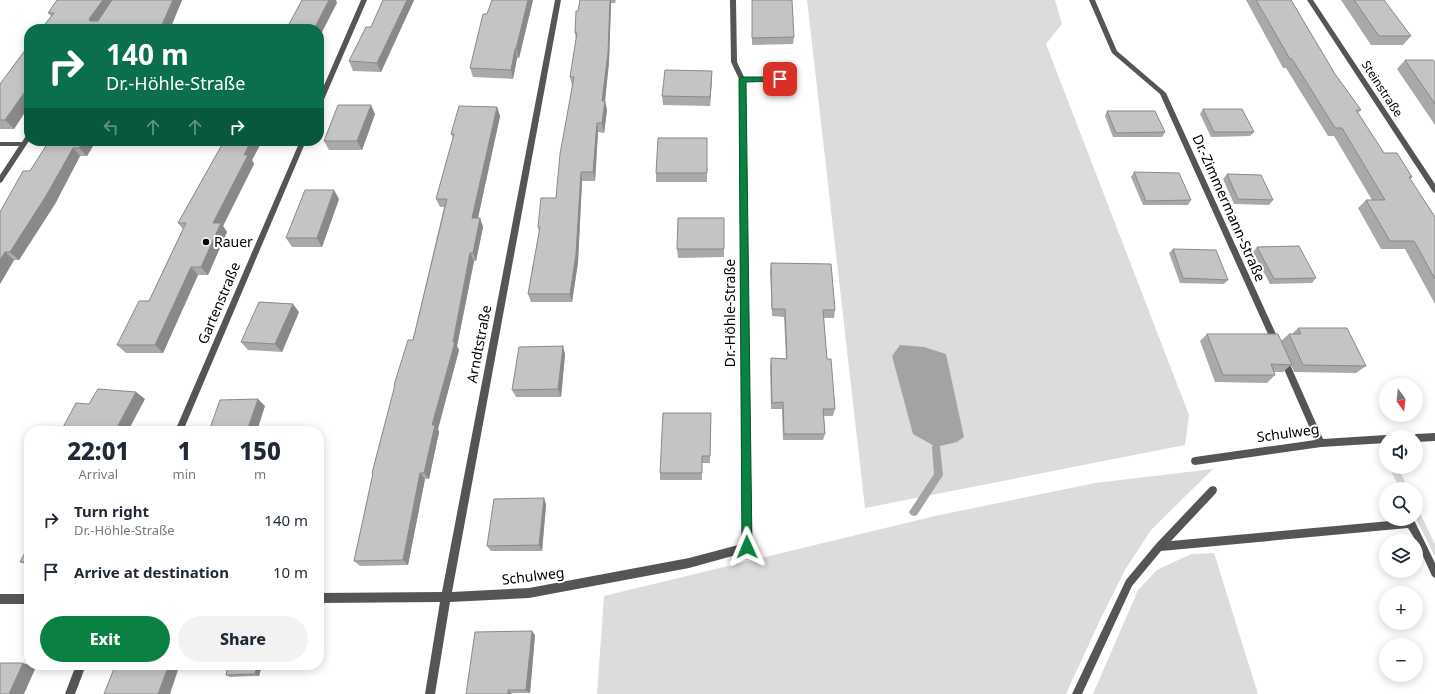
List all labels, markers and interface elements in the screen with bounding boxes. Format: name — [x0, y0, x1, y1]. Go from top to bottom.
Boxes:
text: 140 m — [106, 35, 189, 73]
icon: right — [40, 40, 92, 92]
street label: Steinstraße — [1358, 57, 1407, 120]
pin — [763, 62, 797, 96]
icon: arrive — [769, 68, 791, 90]
text: Dr.-Höhle-Straße — [106, 71, 245, 95]
icon: left — [100, 116, 122, 138]
icon: ahead — [142, 116, 164, 138]
icon: ahead — [184, 116, 206, 138]
icon: right — [226, 116, 248, 138]
street label: Dr.-Zimmermann-Straße — [1188, 131, 1271, 284]
place label: Rauer — [214, 232, 253, 251]
marker: Rauer — [201, 237, 211, 247]
street label: Gartenstraße — [193, 259, 244, 347]
street label: Dr.-Höhle-Straße — [720, 259, 739, 367]
street label: Arndtstraße — [462, 303, 495, 384]
north arrow — [1379, 378, 1423, 422]
map controls — [1379, 378, 1423, 682]
street label: Schulweg — [1255, 419, 1320, 446]
button: sound — [1379, 430, 1423, 474]
text: 22:01 — [67, 434, 129, 467]
text: 1 — [177, 434, 191, 467]
text: 150 — [239, 434, 281, 467]
text: Arrival — [78, 465, 118, 483]
text: min — [173, 465, 196, 483]
text: m — [254, 465, 266, 483]
button: search — [1379, 482, 1423, 526]
text: Turn right — [74, 501, 149, 521]
icon: right — [40, 509, 62, 531]
text: 140 m — [264, 510, 308, 530]
text: Dr.-Höhle-Straße — [74, 521, 175, 539]
position arrow — [726, 526, 768, 568]
button: layers — [1379, 534, 1423, 578]
icon: arrive — [40, 561, 62, 583]
text: Arrive at destination — [74, 562, 229, 582]
text: 10 m — [273, 562, 308, 582]
street label: Schulweg — [501, 562, 565, 589]
button: + — [1379, 586, 1423, 630]
button: Exit — [40, 616, 170, 662]
button: Share — [178, 616, 308, 662]
button: − — [1379, 638, 1423, 682]

